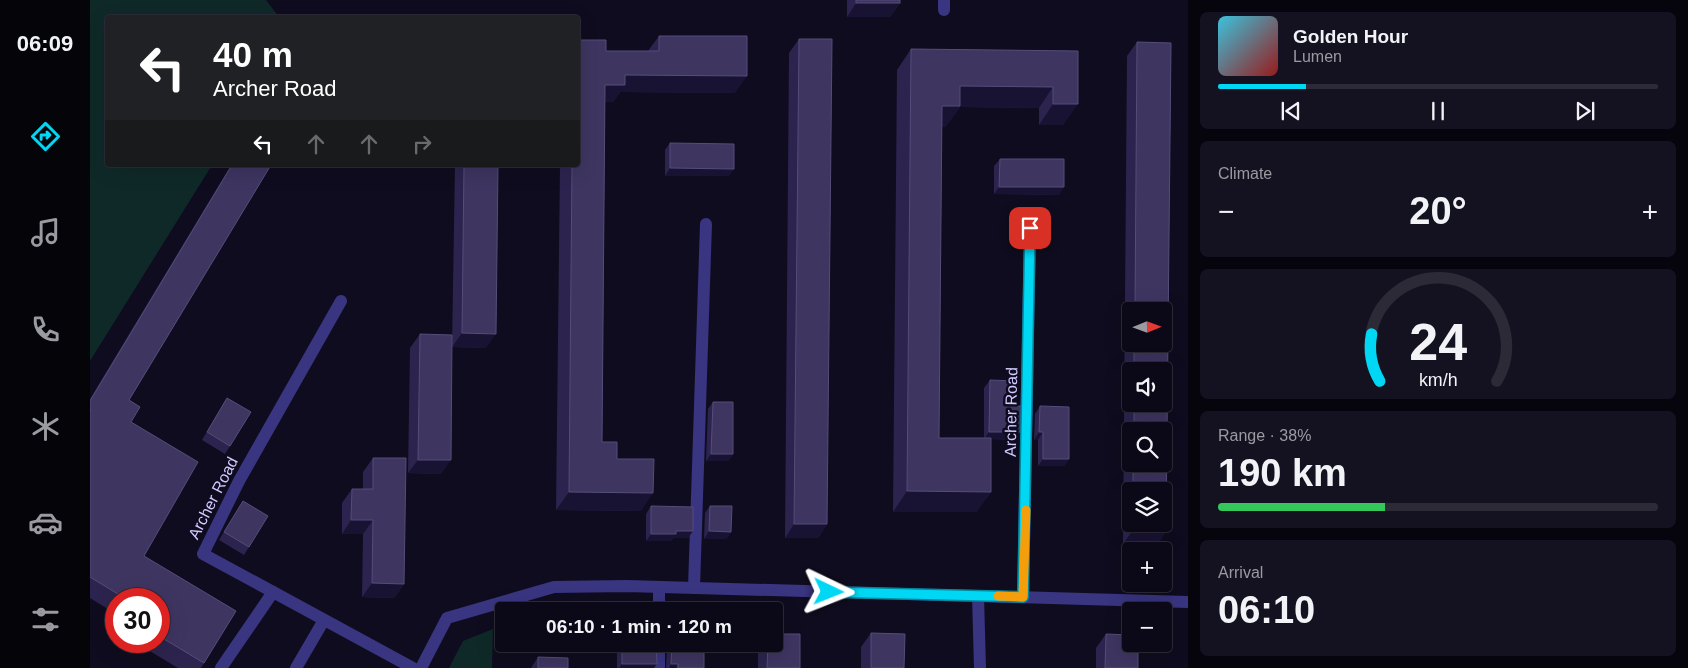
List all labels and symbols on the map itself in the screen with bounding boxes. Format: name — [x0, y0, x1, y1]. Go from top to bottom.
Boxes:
pin — [1009, 207, 1051, 249]
north arrow — [1122, 302, 1172, 352]
street label: Archer Road — [1002, 367, 1020, 457]
street label: Archer Road — [185, 454, 241, 542]
position arrow — [802, 565, 854, 617]
speed limit sign: 30 — [105, 588, 170, 653]

